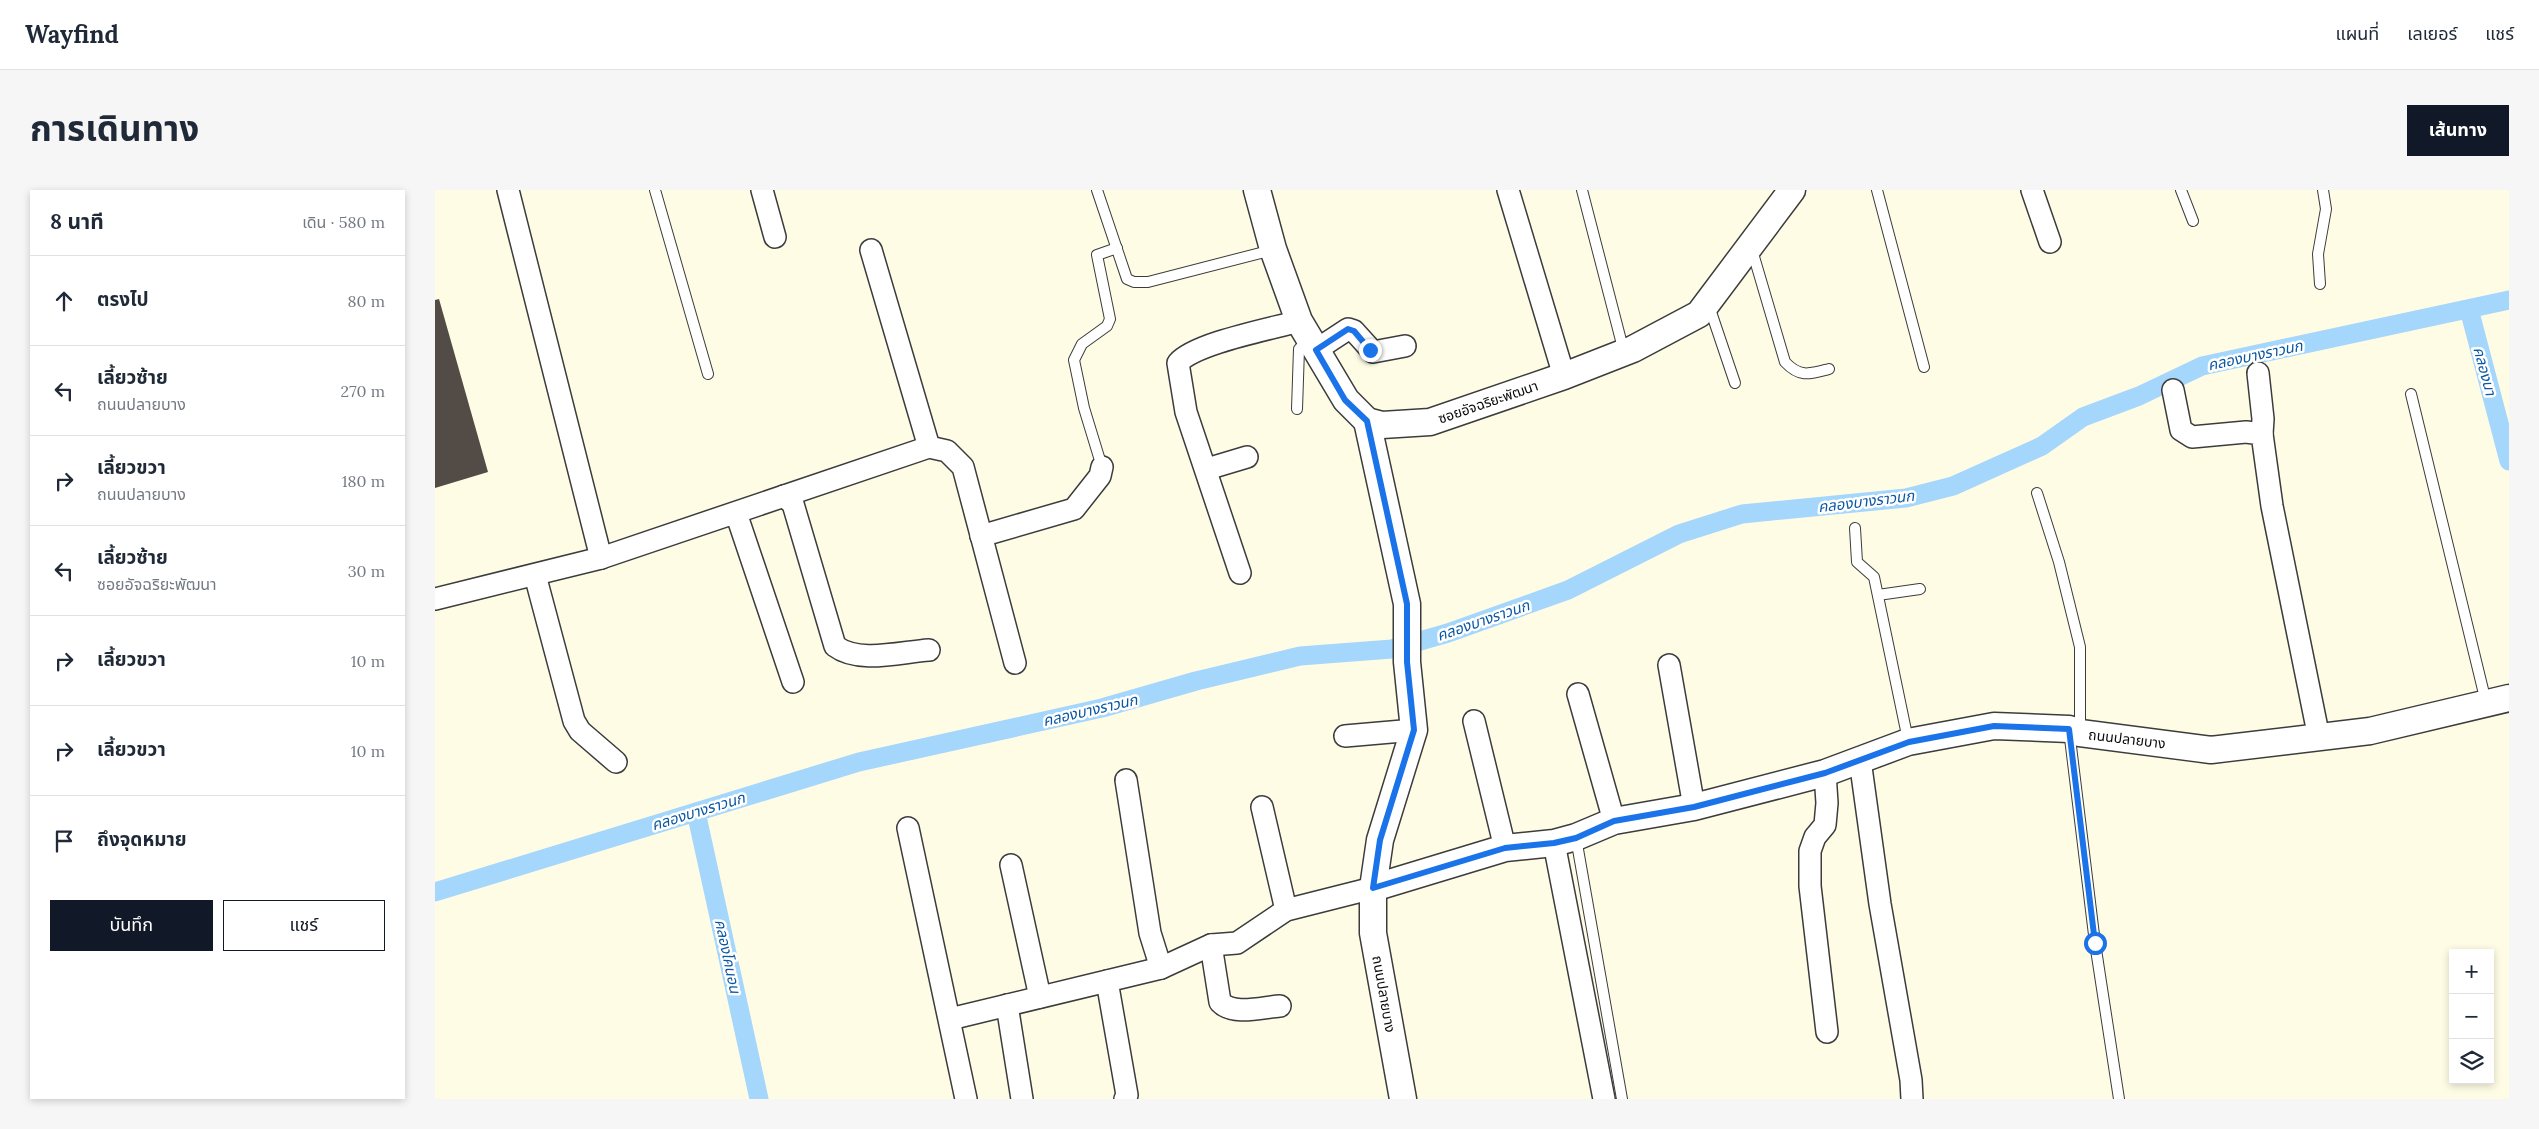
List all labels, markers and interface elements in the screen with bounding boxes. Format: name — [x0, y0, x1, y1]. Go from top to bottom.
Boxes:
text: Wayfind — [25, 19, 119, 50]
text: แผนที่ — [2335, 22, 2379, 45]
text: เลเยอร์ — [2407, 22, 2457, 45]
text: แชร์ — [2485, 22, 2514, 45]
button: เส้นทาง — [2407, 105, 2509, 156]
text: การเดินทาง — [30, 106, 199, 151]
text: 8 นาที — [50, 208, 104, 235]
text: เดิน · 580 m — [302, 212, 385, 232]
icon: ahead — [50, 287, 78, 315]
text: ตรงไป — [97, 287, 149, 311]
text: 80 m — [348, 291, 385, 311]
water label: คลองบางราวนก — [2206, 335, 2305, 374]
route end — [1359, 339, 1382, 362]
water label: คลองนา — [2469, 345, 2501, 398]
text: เลี้ยวซ้าย — [97, 365, 168, 389]
street label: ซอยอัจฉริยะพัฒนา — [1436, 376, 1540, 428]
icon: left — [50, 377, 78, 405]
text: 270 m — [341, 381, 385, 401]
text: ถนนปลายบาง — [97, 394, 186, 414]
text: เลี้ยวขวา — [97, 455, 166, 479]
icon: right — [50, 467, 78, 495]
text: 180 m — [342, 471, 385, 491]
text: ถนนปลายบาง — [97, 484, 186, 504]
water label: คลองบางราวนก — [1817, 486, 1916, 516]
text: เลี้ยวซ้าย — [97, 545, 168, 569]
icon: left — [50, 557, 78, 585]
text: 30 m — [348, 561, 385, 581]
text: ซอยอัจฉริยะพัฒนา — [97, 574, 217, 594]
water label: คลองบางราวนก — [1434, 595, 1533, 645]
icon: right — [50, 647, 78, 675]
text: เลี้ยวขวา — [97, 647, 166, 671]
text: 10 m — [351, 651, 385, 671]
water label: คลองบางราวนก — [1041, 690, 1140, 730]
street label: ถนนปลายบาง — [2087, 725, 2167, 753]
icon: right — [50, 737, 78, 765]
text: เลี้ยวขวา — [97, 737, 166, 761]
text: 10 m — [351, 741, 385, 761]
water label: คลองบางราวนก — [649, 787, 748, 834]
icon: arrive — [50, 827, 78, 855]
text: ถึงจุดหมาย — [97, 827, 187, 851]
button: บันทึก — [50, 900, 213, 951]
button: แชร์ — [223, 900, 385, 951]
water label: คลองโคนอน — [711, 917, 745, 995]
route start — [2084, 932, 2107, 955]
map controls — [2449, 949, 2494, 1084]
button: + — [2449, 949, 2494, 994]
street label: ถนนปลายบาง — [1368, 954, 1400, 1034]
button: − — [2449, 994, 2494, 1039]
button: layers — [2449, 1039, 2494, 1084]

